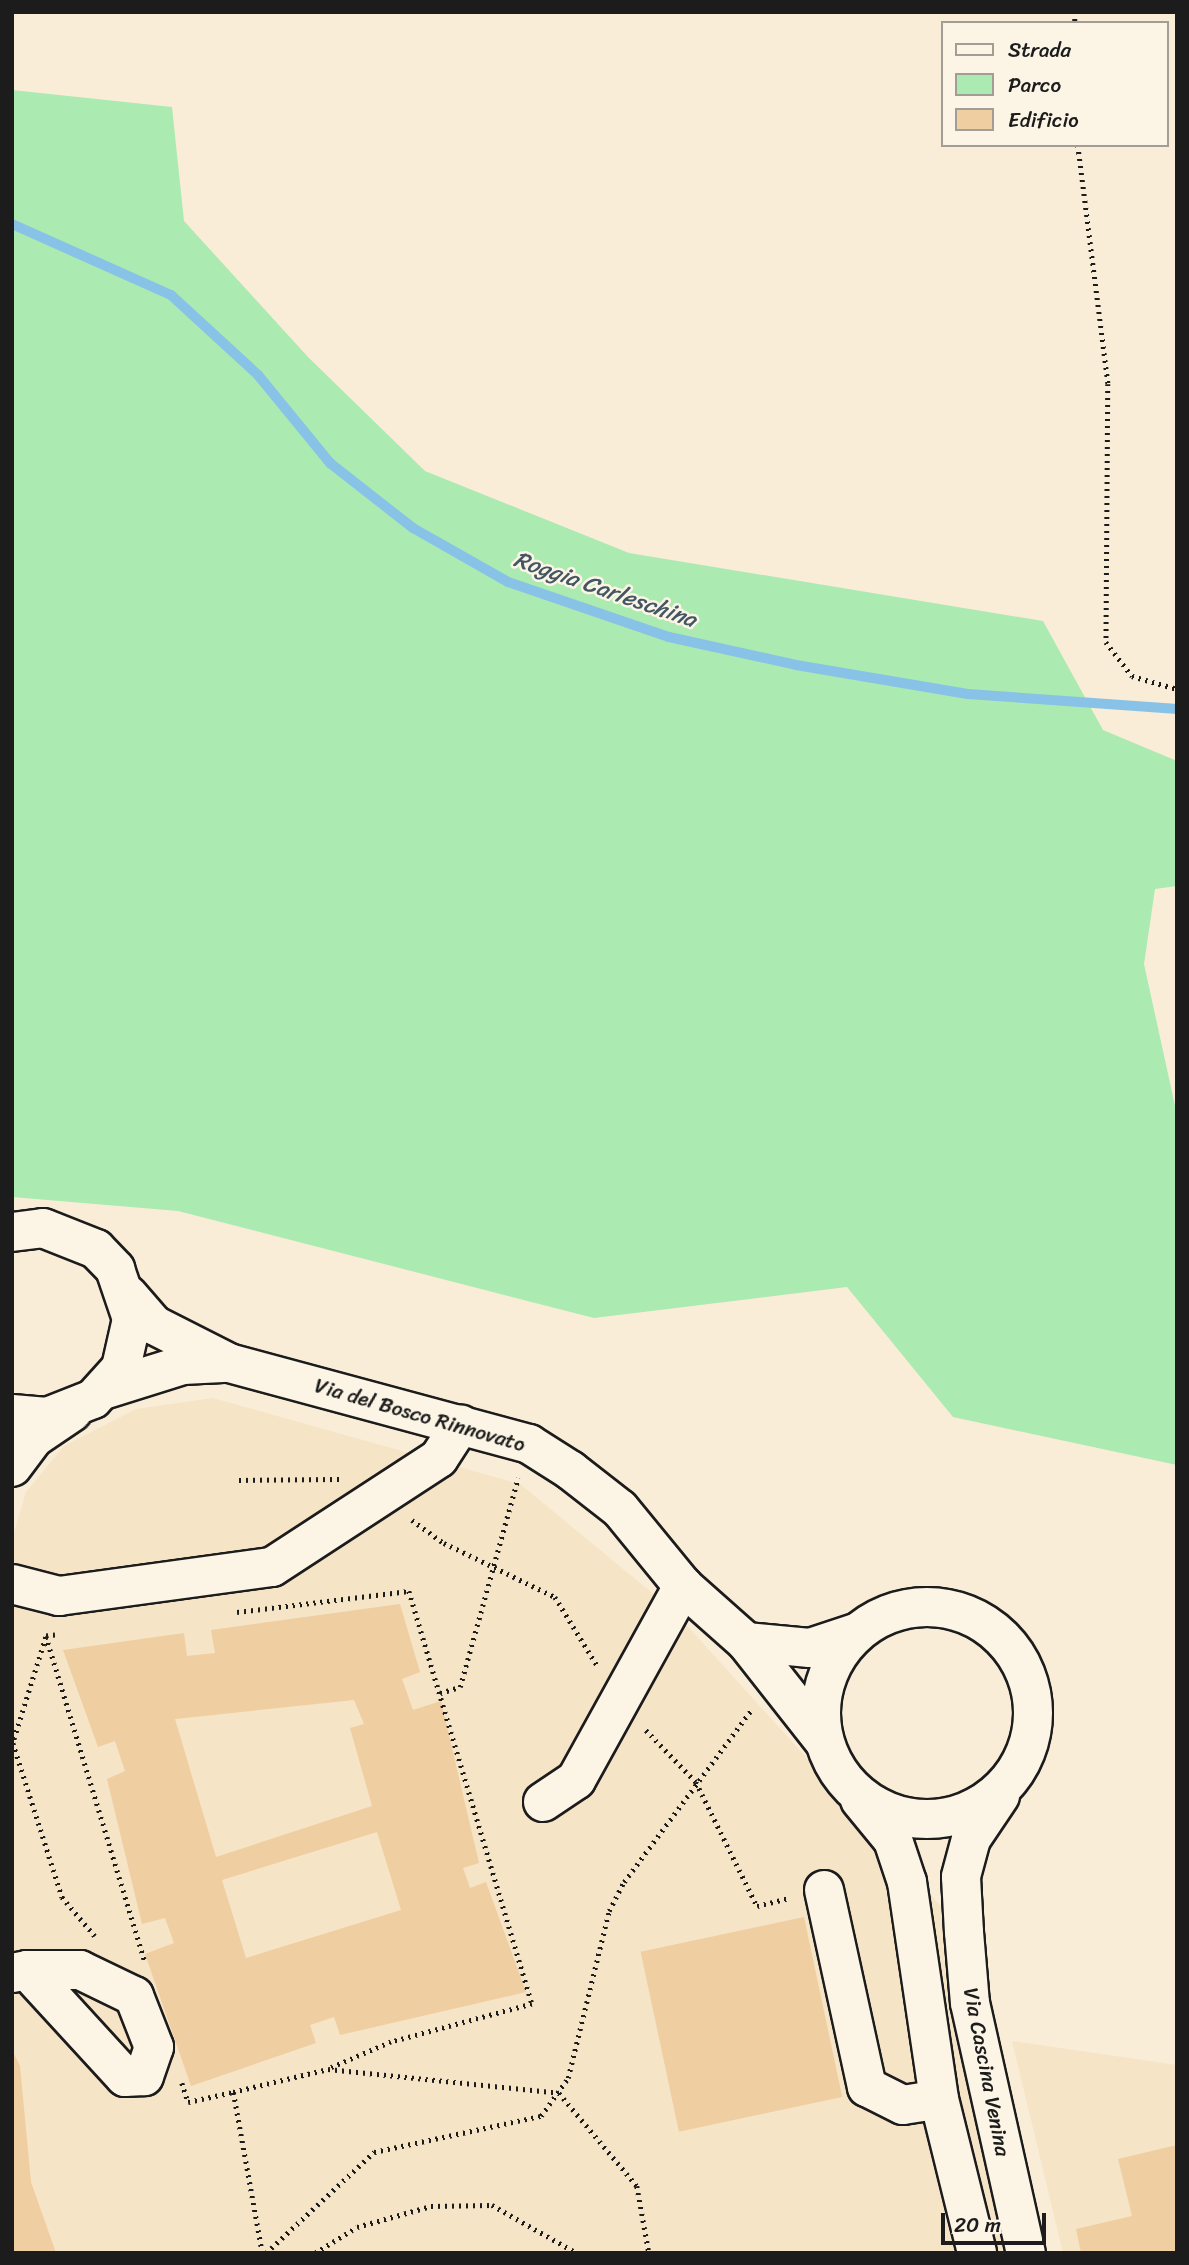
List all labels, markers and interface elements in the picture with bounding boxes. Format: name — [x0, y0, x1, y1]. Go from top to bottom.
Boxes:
legend — [940, 21, 1168, 147]
text: Strada — [1008, 31, 1071, 69]
text: Parco — [1008, 66, 1061, 104]
text: Edificio — [1008, 101, 1079, 139]
water label: Roggia Carleschina — [511, 546, 699, 634]
street label: Via del Bosco Rinnovato — [311, 1373, 529, 1457]
street label: Via Cascina Venina — [958, 1985, 1016, 2159]
scale bar — [944, 2198, 1049, 2242]
text: 20 m — [954, 2206, 1001, 2244]

